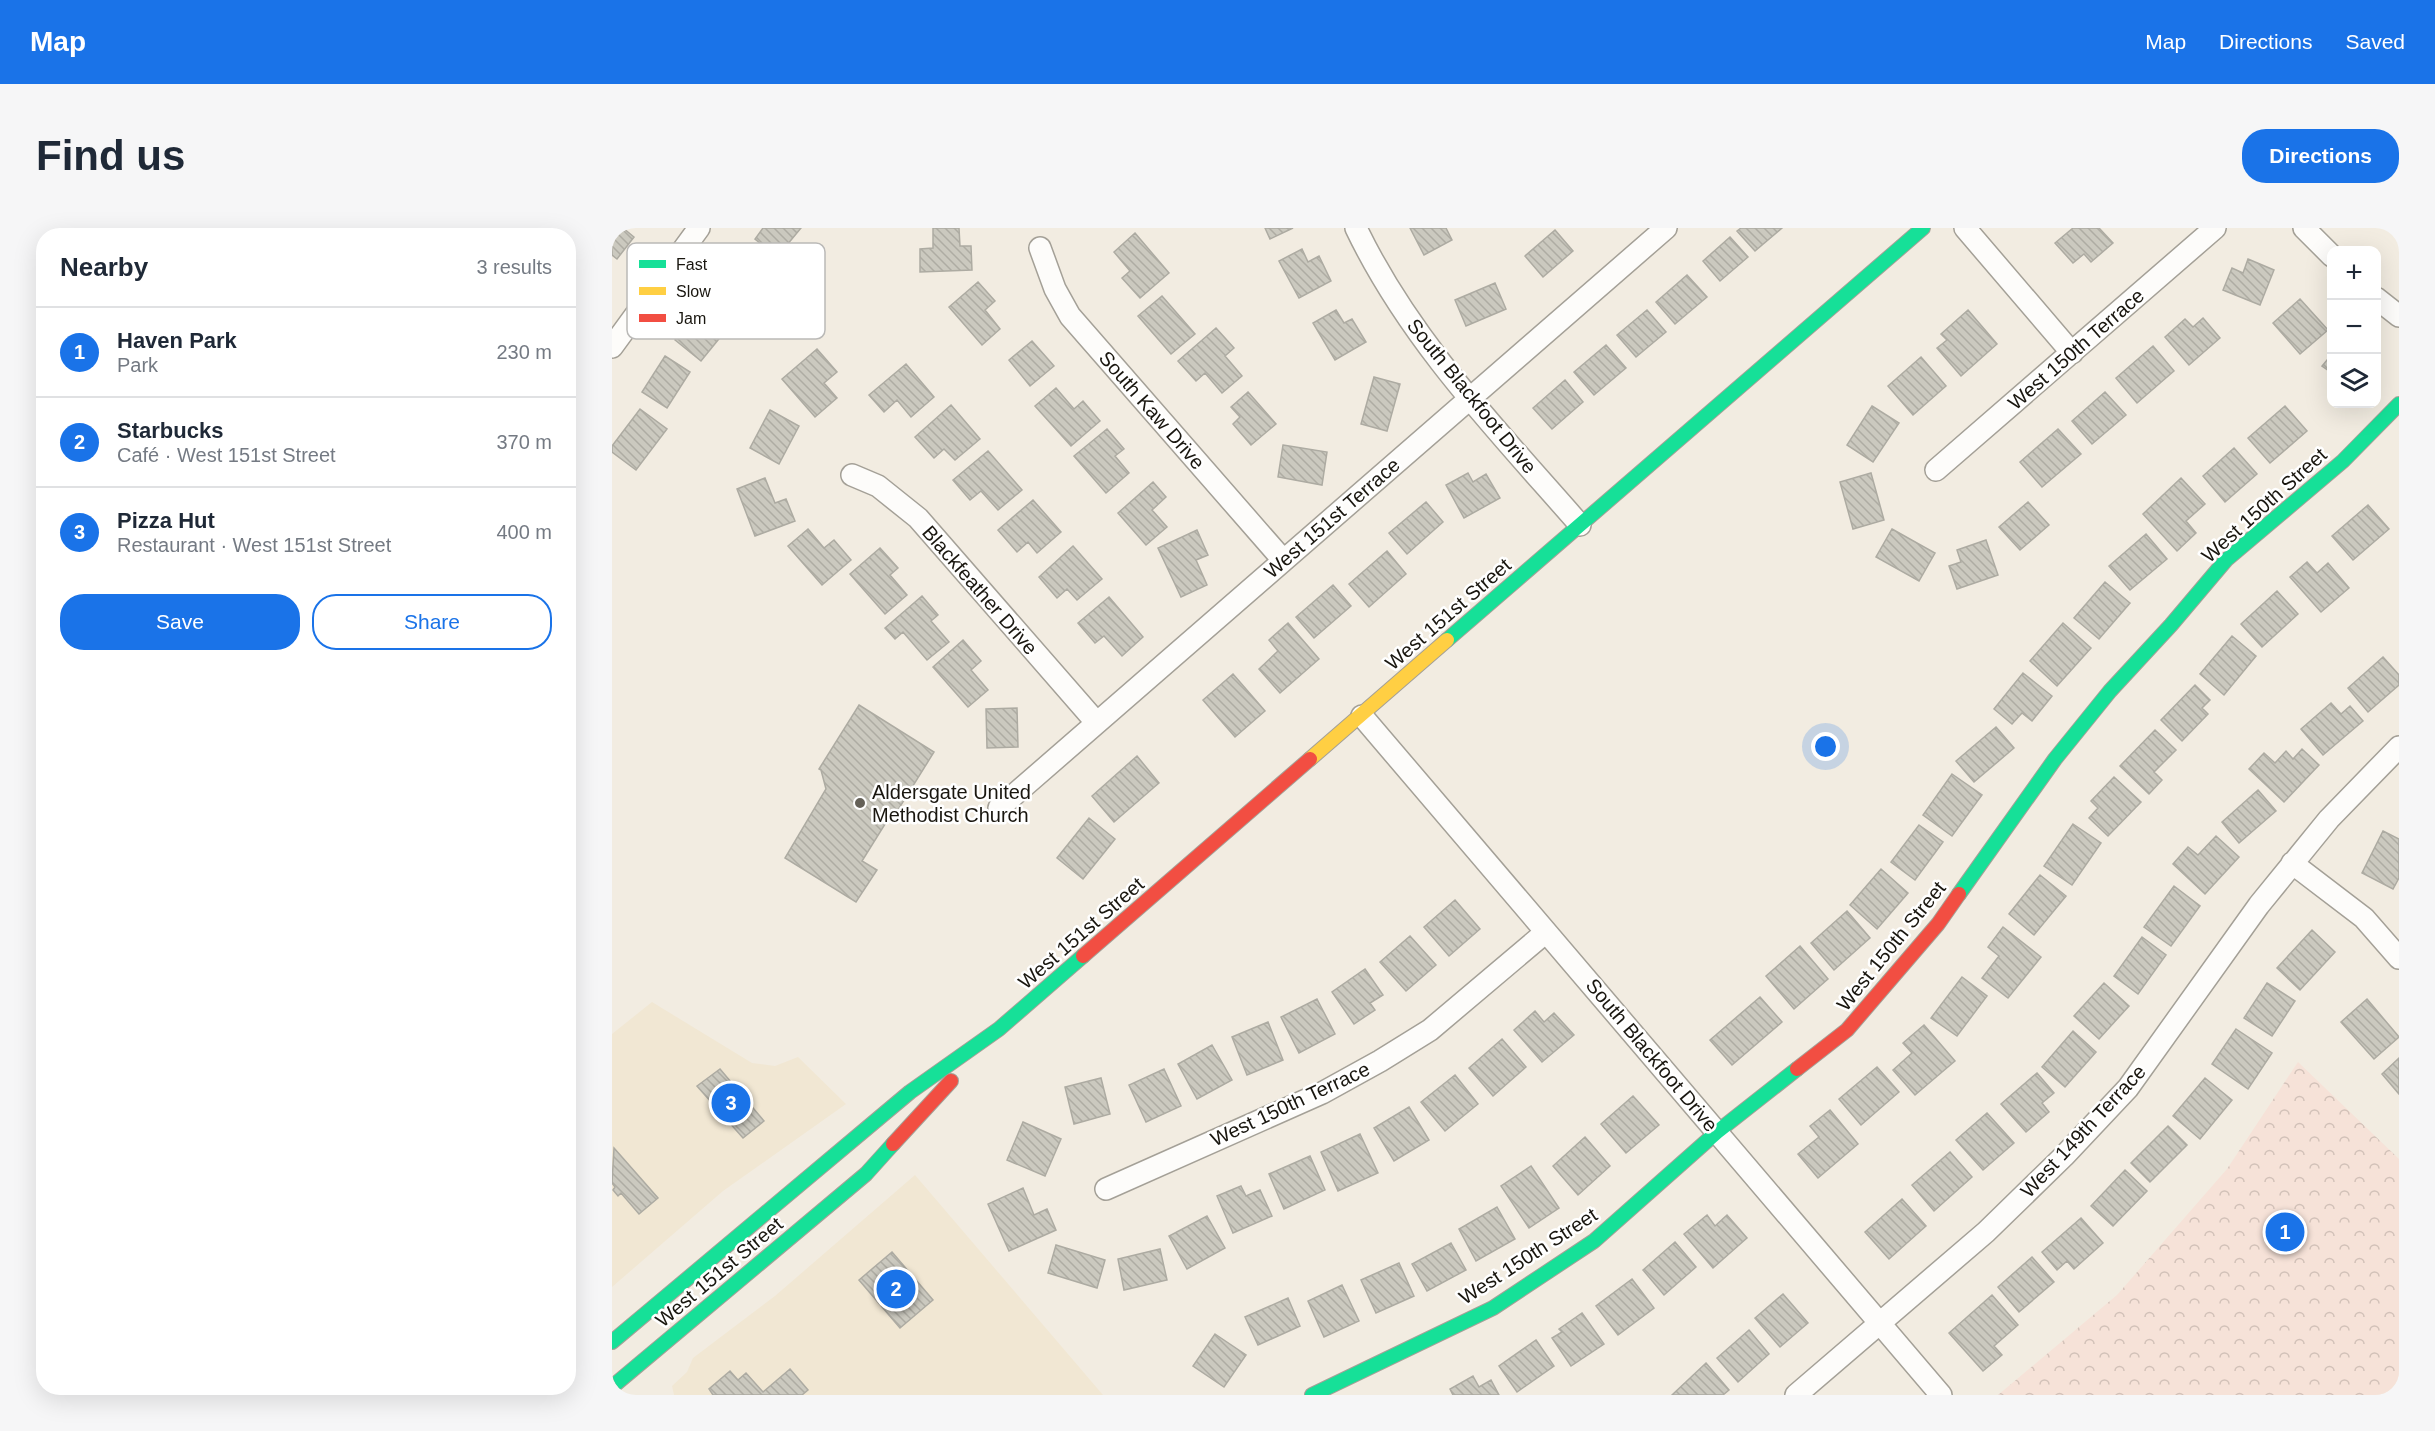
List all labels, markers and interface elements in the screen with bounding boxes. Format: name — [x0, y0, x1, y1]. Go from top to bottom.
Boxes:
text: Map — [30, 26, 86, 57]
text: Map — [2145, 30, 2186, 53]
text: Directions — [2219, 30, 2312, 53]
text: Saved — [2345, 30, 2405, 53]
button: Directions — [2242, 129, 2399, 183]
text: Find us — [36, 132, 185, 179]
legend — [627, 243, 825, 339]
map controls — [2327, 246, 2381, 408]
button: + — [2327, 246, 2381, 300]
text: Nearby — [60, 252, 148, 282]
text: 3 results — [476, 256, 552, 278]
text: Fast — [676, 256, 708, 273]
text: Slow — [676, 283, 711, 300]
street label: West 150th Terrace — [2004, 284, 2148, 414]
button: − — [2327, 300, 2381, 354]
text: Jam — [676, 310, 706, 327]
street label: South Blackfoot Drive — [1403, 314, 1541, 478]
text: Haven Park — [117, 328, 237, 353]
text: 1 — [74, 341, 85, 363]
text: 230 m — [496, 341, 552, 363]
street label: South Kaw Drive — [1095, 347, 1209, 473]
text: Park — [117, 354, 158, 376]
button: layers — [2327, 354, 2381, 408]
text: Starbucks — [117, 418, 223, 443]
text: 2 — [74, 431, 85, 453]
text: 370 m — [496, 431, 552, 453]
street label: West 150th Street — [2197, 443, 2331, 567]
text: Café · West 151st Street — [117, 444, 336, 466]
street label: West 151st Terrace — [1260, 453, 1404, 583]
text: Pizza Hut — [117, 508, 215, 533]
text: 3 — [74, 521, 85, 543]
text: 400 m — [496, 521, 552, 543]
street label: Blackfeather Drive — [918, 521, 1042, 659]
text: Restaurant · West 151st Street — [117, 534, 391, 556]
street label: West 151st Street — [1381, 553, 1515, 674]
button: Save — [60, 594, 300, 650]
button: Share — [312, 594, 552, 650]
your location — [1811, 732, 1840, 761]
place label: Aldersgate United Methodist Church — [872, 781, 1031, 826]
marker: Aldersgate United Methodist Church — [853, 796, 867, 810]
street label: West 151st Street — [1014, 872, 1148, 993]
street label: West 150th Street — [1832, 877, 1950, 1015]
street label: South Blackfoot Drive — [1582, 974, 1722, 1136]
street label: West 150th Terrace — [1207, 1058, 1373, 1150]
street label: West 149th Terrace — [2016, 1060, 2150, 1202]
pin: 3 — [712, 1080, 750, 1126]
street label: West 150th Street — [1455, 1203, 1601, 1309]
pin: 1 — [2266, 1210, 2304, 1254]
street label: West 151st Street — [651, 1212, 787, 1331]
pin: 2 — [876, 1266, 916, 1312]

